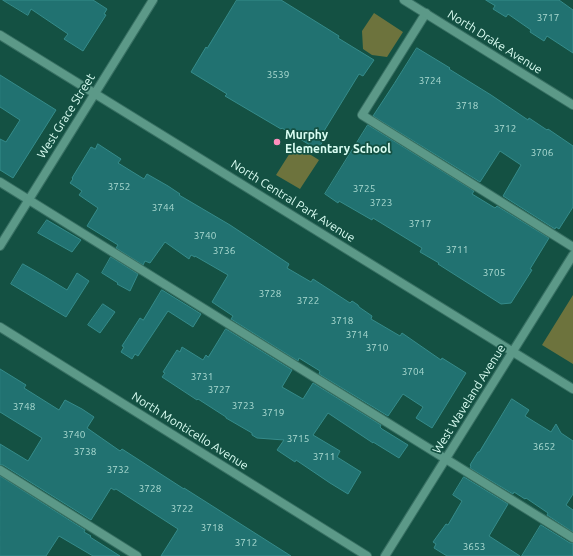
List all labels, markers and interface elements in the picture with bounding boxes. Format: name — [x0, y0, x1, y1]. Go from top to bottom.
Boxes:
street label: North Drake Avenue — [445, 7, 545, 77]
house number: 3717 — [537, 12, 559, 24]
house number: 3539 — [267, 69, 289, 81]
street label: West Grace Street — [34, 71, 98, 161]
house number: 3724 — [419, 75, 441, 87]
house number: 3718 — [456, 100, 478, 112]
house number: 3712 — [494, 123, 516, 135]
place label: Murphy Elementary School — [285, 128, 391, 156]
marker: Murphy Elementary School — [272, 137, 282, 147]
house number: 3706 — [531, 147, 553, 159]
street label: North Central Park Avenue — [228, 157, 358, 245]
house number: 3752 — [108, 181, 130, 193]
house number: 3725 — [353, 183, 375, 195]
house number: 3723 — [370, 197, 392, 209]
house number: 3744 — [152, 202, 174, 214]
house number: 3717 — [409, 218, 431, 230]
house number: 3740 — [194, 230, 216, 242]
house number: 3711 — [446, 244, 468, 256]
house number: 3736 — [213, 245, 235, 257]
house number: 3705 — [483, 267, 505, 279]
house number: 3728 — [259, 288, 281, 300]
house number: 3722 — [297, 295, 319, 307]
house number: 3718 — [331, 315, 353, 327]
house number: 3714 — [346, 329, 368, 341]
house number: 3710 — [366, 342, 388, 354]
street label: West Waveland Avenue — [429, 342, 509, 456]
house number: 3704 — [402, 366, 424, 378]
house number: 3731 — [191, 371, 213, 383]
house number: 3727 — [208, 384, 230, 396]
street label: North Monticello Avenue — [129, 389, 251, 473]
house number: 3723 — [232, 400, 254, 412]
house number: 3748 — [13, 401, 35, 413]
house number: 3719 — [262, 407, 284, 419]
house number: 3740 — [63, 429, 85, 441]
house number: 3715 — [287, 433, 309, 445]
house number: 3652 — [533, 441, 555, 453]
house number: 3738 — [74, 446, 96, 458]
house number: 3711 — [313, 451, 335, 463]
house number: 3732 — [107, 464, 129, 476]
house number: 3728 — [139, 483, 161, 495]
house number: 3722 — [171, 503, 193, 515]
house number: 3718 — [201, 522, 223, 534]
house number: 3712 — [235, 537, 257, 549]
house number: 3653 — [463, 541, 485, 553]

